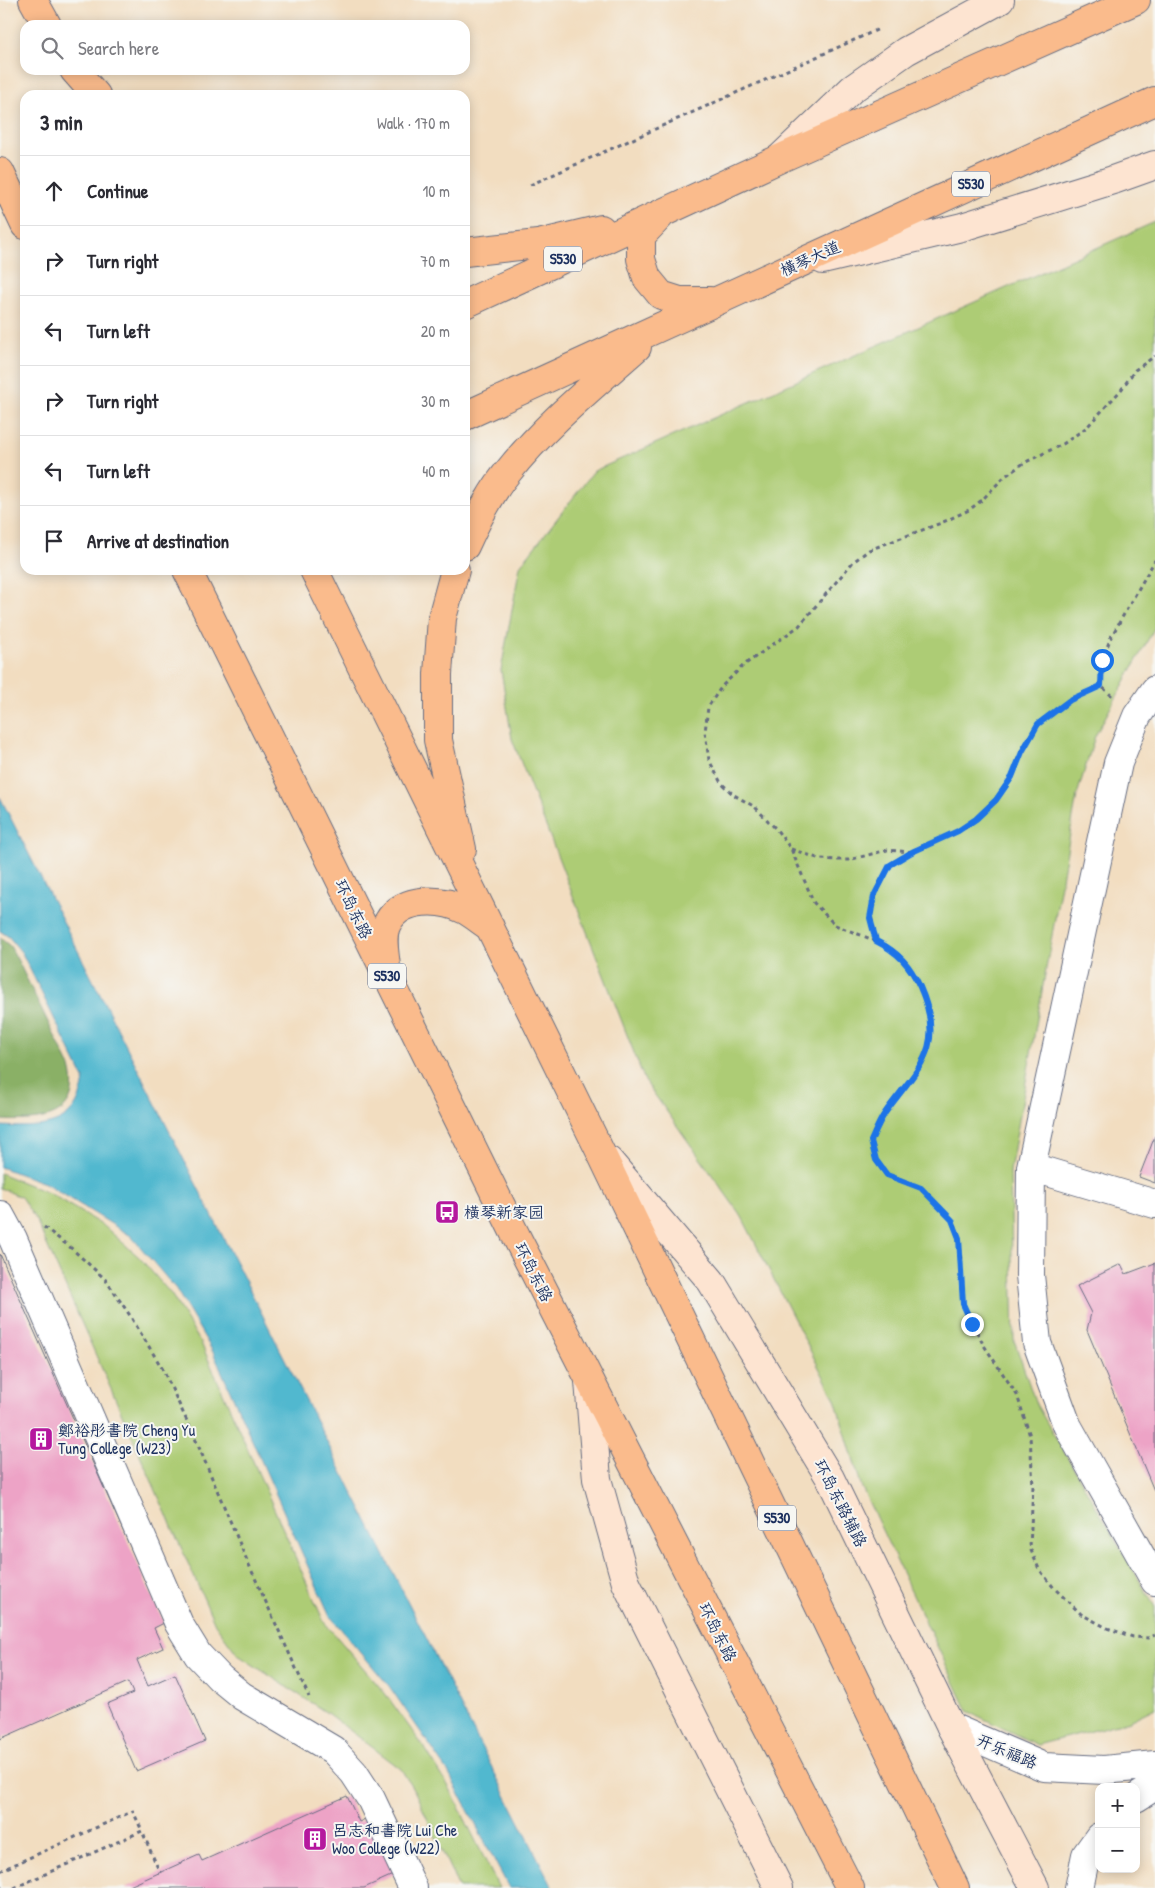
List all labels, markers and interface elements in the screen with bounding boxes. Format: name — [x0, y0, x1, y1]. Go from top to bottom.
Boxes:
search box — [20, 20, 470, 75]
icon: search — [38, 34, 66, 62]
text: Search here — [78, 35, 159, 61]
text: 3 min — [40, 108, 83, 137]
text: Walk · 170 m — [377, 112, 450, 134]
road number: S530 — [952, 172, 990, 196]
icon: ahead — [40, 177, 68, 205]
text: Continue — [87, 178, 148, 204]
text: 10 m — [422, 180, 450, 202]
street label: 横琴大道 — [776, 235, 844, 281]
road number: S530 — [544, 246, 582, 272]
icon: right — [40, 247, 68, 275]
text: Turn right — [87, 248, 158, 274]
text: 70 m — [420, 250, 450, 272]
icon: left — [40, 317, 68, 345]
text: Turn left — [87, 318, 150, 344]
text: 20 m — [421, 320, 450, 342]
icon: right — [40, 387, 68, 415]
text: Turn right — [87, 388, 158, 414]
text: 30 m — [421, 390, 450, 412]
icon: left — [40, 457, 68, 485]
text: Turn left — [87, 458, 150, 484]
text: 40 m — [422, 460, 450, 482]
icon: arrive — [40, 527, 68, 555]
text: Arrive at destination — [87, 528, 229, 554]
route start — [1091, 649, 1114, 672]
street label: 环岛东路 — [330, 875, 378, 943]
road number: S530 — [368, 964, 406, 988]
bus stop icon: 横琴新家园 — [434, 1199, 460, 1225]
place label: 横琴新家园 — [464, 1201, 544, 1223]
street label: 环岛东路 — [510, 1238, 558, 1306]
route end — [961, 1313, 984, 1336]
place label: 鄭裕彤書院 Cheng Yu Tung College (W23) — [58, 1419, 196, 1459]
building icon: 鄭裕彤書院 Cheng Yu Tung College (W23) — [28, 1426, 54, 1452]
street label: 环岛东路辅路 — [809, 1455, 873, 1551]
road number: S530 — [758, 1506, 796, 1530]
street label: 环岛东路 — [694, 1598, 742, 1666]
street label: 开乐福路 — [973, 1728, 1041, 1774]
map controls — [1095, 1783, 1140, 1873]
button: + — [1095, 1783, 1140, 1828]
place label: 呂志和書院 Lui Che Woo College (W22) — [332, 1819, 458, 1859]
building icon: 呂志和書院 Lui Che Woo College (W22) — [302, 1826, 328, 1852]
button: − — [1095, 1828, 1140, 1873]

